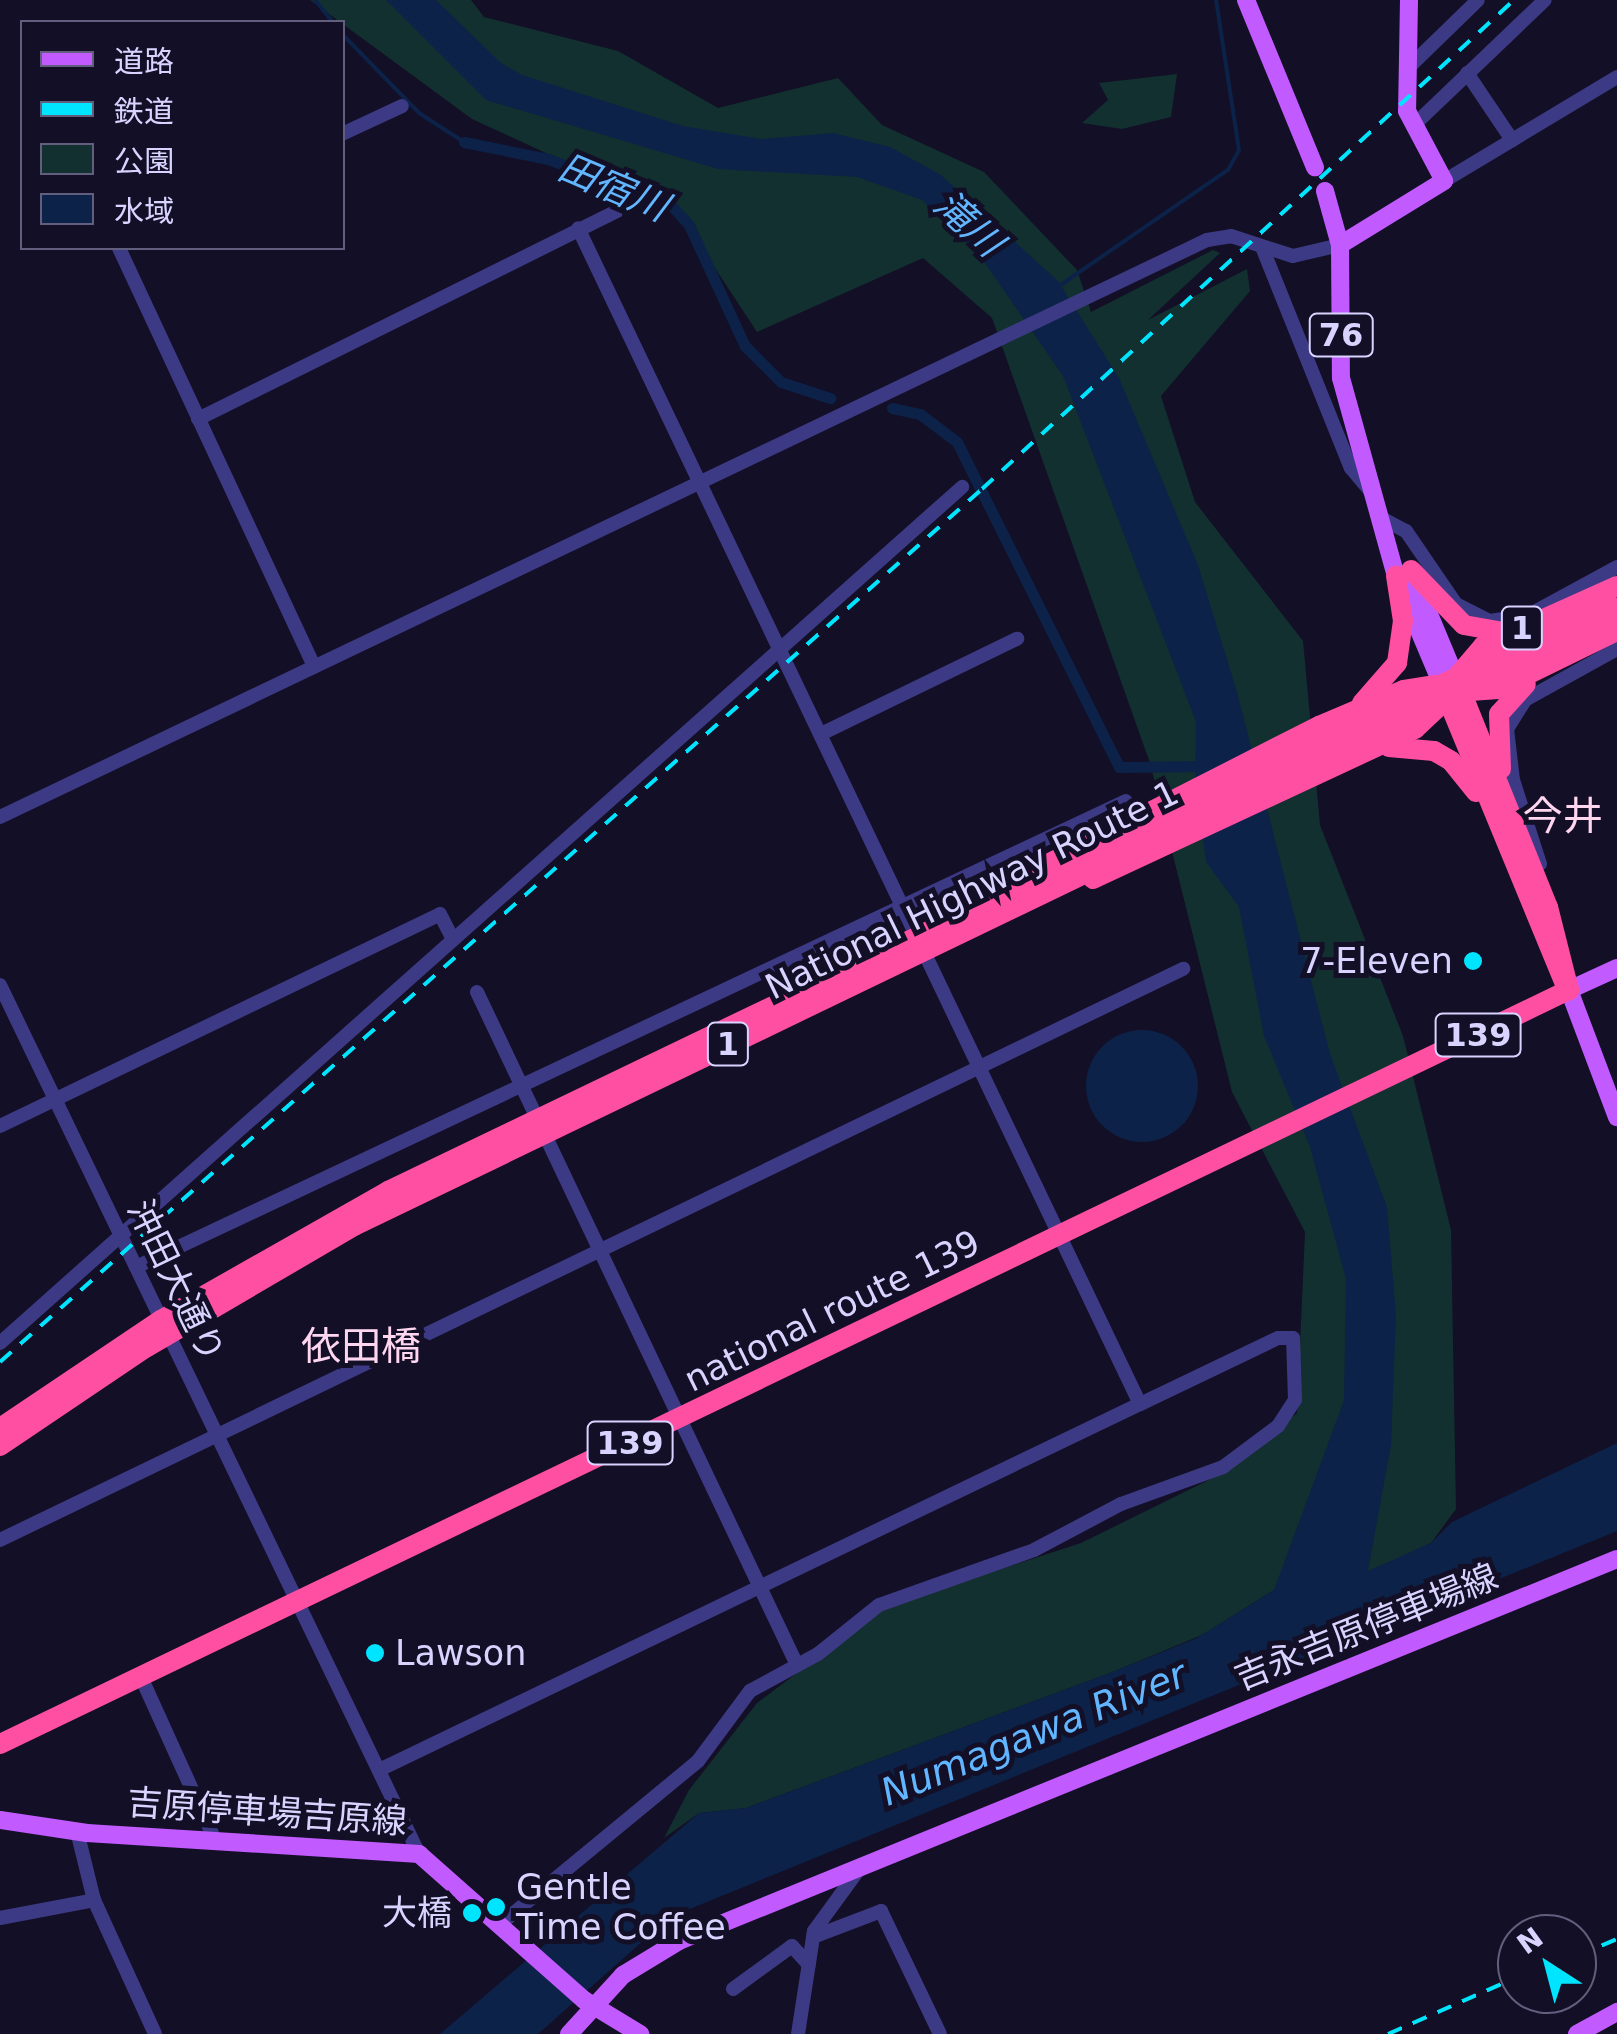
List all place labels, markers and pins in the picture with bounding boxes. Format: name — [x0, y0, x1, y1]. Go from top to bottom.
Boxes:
place label: 7-Eleven — [1300, 940, 1453, 982]
marker: 7-Eleven — [1462, 950, 1484, 972]
place label: Lawson — [395, 1632, 526, 1674]
marker: Lawson — [364, 1642, 386, 1664]
place label: Gentle Time Coffee — [516, 1866, 726, 1948]
place label: 大橋 — [382, 1892, 452, 1934]
marker: Gentle Time Coffee — [485, 1896, 507, 1918]
marker: 大橋 — [461, 1902, 483, 1924]

